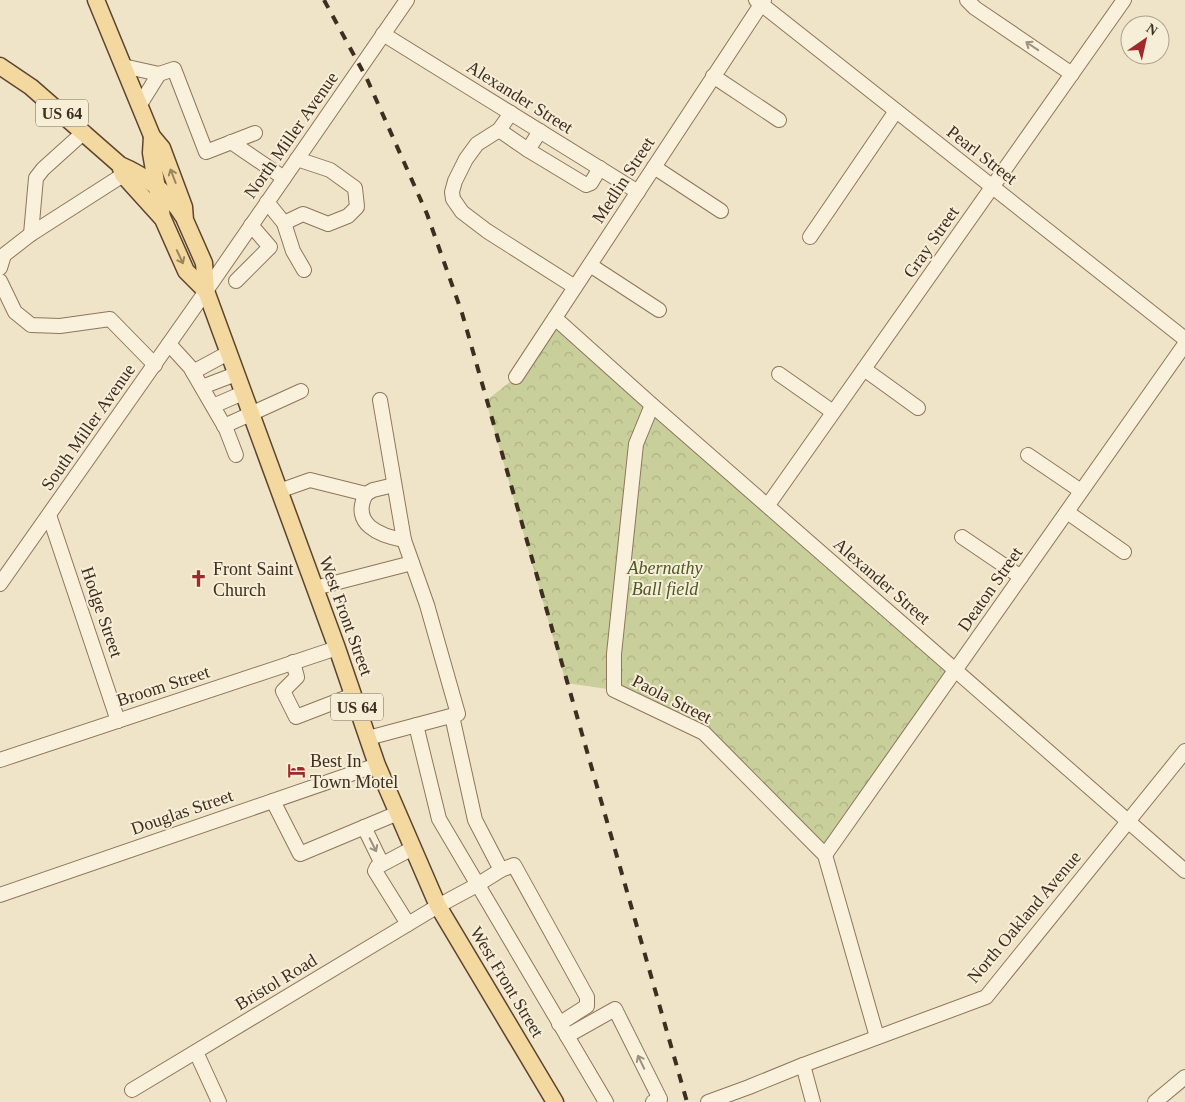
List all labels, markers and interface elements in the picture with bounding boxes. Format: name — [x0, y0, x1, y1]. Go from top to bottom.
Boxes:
north arrow — [1120, 15, 1170, 65]
text: N — [1144, 21, 1160, 39]
one-way arrow — [1025, 41, 1039, 51]
street label: Alexander Street — [463, 56, 577, 138]
street label: North Miller Avenue — [240, 68, 342, 202]
road number: US 64 — [36, 100, 88, 126]
street label: Pearl Street — [943, 121, 1021, 189]
street label: Medlin Street — [588, 133, 658, 227]
one-way arrow — [168, 169, 177, 185]
street label: Gray Street — [899, 202, 963, 282]
one-way arrow — [176, 249, 185, 264]
street label: South Miller Avenue — [37, 360, 139, 494]
street label: Alexander Street — [830, 534, 934, 628]
street label: Deaton Street — [954, 543, 1026, 635]
street label: West Front Street — [315, 554, 377, 678]
park label: Abernathy Ball field — [627, 558, 702, 599]
place label: Front Saint Church — [213, 559, 294, 600]
street label: Hodge Street — [77, 564, 127, 660]
church icon: Front Saint Church — [189, 569, 209, 589]
street label: Broom Street — [114, 662, 212, 710]
street label: Paola Street — [629, 670, 715, 728]
road number: US 64 — [331, 694, 383, 720]
place label: Best In Town Motel — [310, 751, 398, 792]
hotel icon: Best In Town Motel — [286, 761, 306, 781]
street label: Douglas Street — [128, 785, 236, 839]
one-way arrow — [369, 837, 378, 852]
street label: North Oakland Avenue — [963, 847, 1085, 987]
street label: West Front Street — [466, 923, 548, 1041]
street label: Bristol Road — [232, 950, 320, 1014]
one-way arrow — [636, 1055, 645, 1070]

